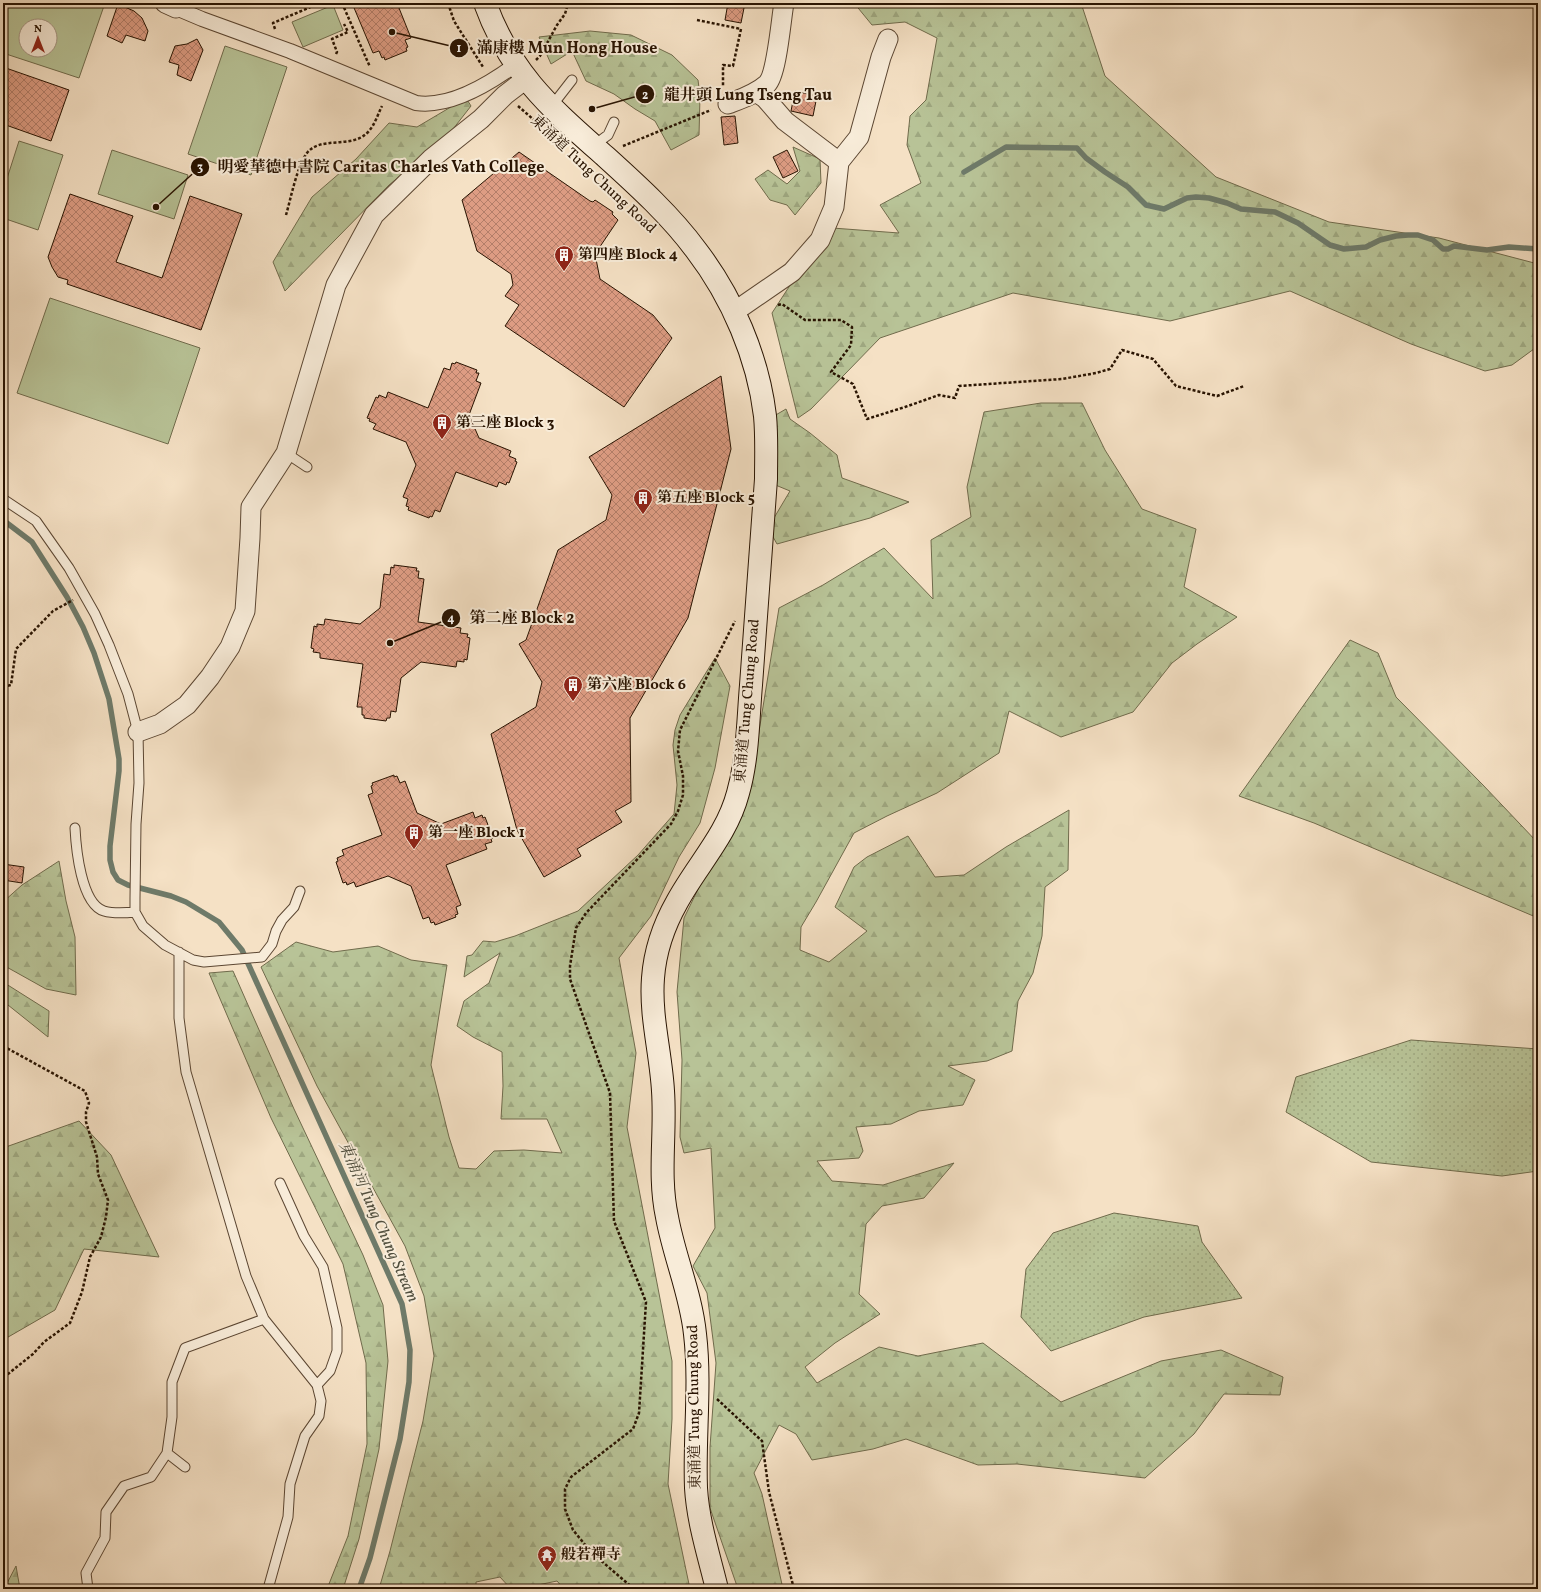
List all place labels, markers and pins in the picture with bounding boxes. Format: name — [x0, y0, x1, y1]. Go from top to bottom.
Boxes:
callout: 滿康樓 Mun Hong House — [449, 34, 666, 62]
callout: 龍井頭 Lung Tseng Tau — [635, 80, 840, 108]
callout: 明愛華德中書院 Caritas Charles Vath College — [190, 153, 553, 181]
building icon: 第四座 Block 4 — [553, 244, 575, 272]
place label: 第四座 Block 4 — [578, 245, 678, 266]
building icon: 第三座 Block 3 — [431, 412, 453, 440]
place label: 第三座 Block 3 — [456, 413, 555, 434]
building icon: 第五座 Block 5 — [632, 487, 654, 515]
place label: 第五座 Block 5 — [657, 488, 755, 509]
callout: 第二座 Block 2 — [441, 604, 582, 632]
building icon: 第六座 Block 6 — [562, 674, 584, 702]
place label: 第六座 Block 6 — [587, 675, 686, 696]
building icon: 第一座 Block 1 — [403, 822, 425, 850]
place label: 第一座 Block 1 — [428, 823, 525, 844]
temple icon: 般若禪寺 — [536, 1544, 558, 1572]
place label: 般若禪寺 — [561, 1545, 621, 1566]

